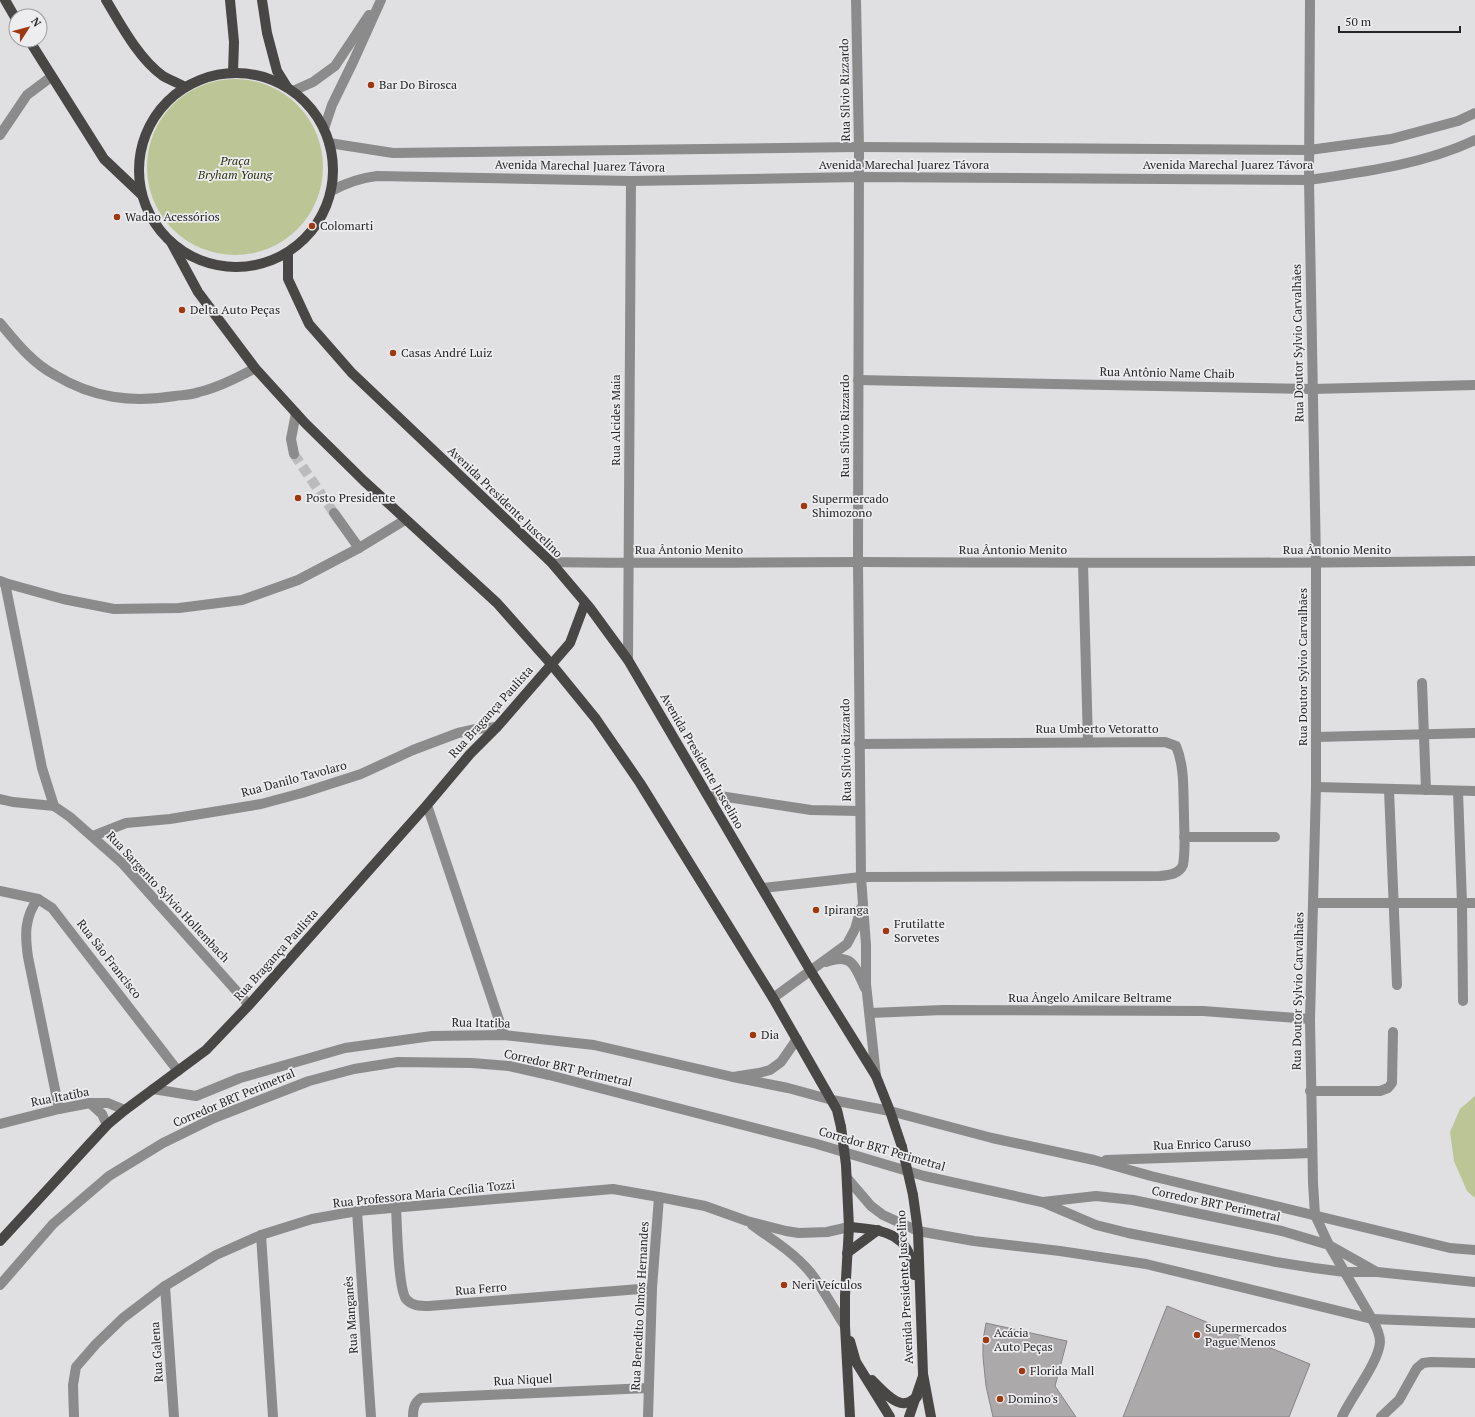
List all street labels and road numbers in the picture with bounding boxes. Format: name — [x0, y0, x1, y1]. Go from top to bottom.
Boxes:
street label: Rua Sílvio Rizzardo — [836, 38, 853, 142]
street label: Avenida Marechal Juarez Távora — [495, 157, 665, 174]
street label: Avenida Marechal Juarez Távora — [819, 157, 989, 172]
street label: Avenida Marechal Juarez Távora — [1143, 157, 1313, 172]
street label: Rua Doutor Sylvio Carvalhães — [1289, 264, 1306, 422]
street label: Rua Antônio Name Chaib — [1099, 364, 1235, 381]
street label: Rua Alcides Maia — [608, 374, 623, 466]
street label: Rua Sílvio Rizzardo — [837, 374, 852, 478]
street label: Avenida Presidente Juscelino — [445, 443, 566, 561]
street label: Rua Ântonio Menito — [635, 542, 743, 557]
street label: Rua Ântonio Menito — [959, 542, 1067, 557]
street label: Rua Ântonio Menito — [1283, 542, 1391, 557]
street label: Rua Doutor Sylvio Carvalhães — [1295, 588, 1310, 746]
street label: Rua Bragança Paulista — [445, 663, 536, 761]
street label: Avenida Presidente Juscelino — [657, 690, 748, 832]
street label: Rua Sílvio Rizzardo — [837, 698, 854, 802]
street label: Rua Umberto Vetoratto — [1035, 721, 1159, 736]
street label: Rua Danilo Tavolaro — [240, 757, 349, 800]
street label: Rua Sargento Sylvio Hollembach — [104, 828, 233, 965]
street label: Rua Bragança Paulista — [230, 906, 321, 1004]
street label: Rua Doutor Sylvio Carvalhães — [1289, 912, 1306, 1070]
street label: Rua São Francisco — [74, 916, 145, 1002]
street label: Rua Ângelo Amilcare Beltrame — [1008, 990, 1172, 1005]
street label: Rua Itatiba — [451, 1014, 511, 1031]
street label: Corredor BRT Perimetral — [503, 1045, 634, 1090]
street label: Corredor BRT Perimetral — [171, 1065, 297, 1130]
street label: Rua Itatiba — [30, 1084, 90, 1109]
street label: Corredor BRT Perimetral — [817, 1123, 948, 1174]
street label: Rua Enrico Caruso — [1153, 1134, 1252, 1153]
street label: Rua Professora Maria Cecília Tozzi — [332, 1176, 516, 1211]
street label: Corredor BRT Perimetral — [1150, 1183, 1282, 1225]
street label: Avenida Presidente Juscelino — [893, 1209, 916, 1364]
street label: Rua Benedito Olmos Hernandes — [628, 1221, 651, 1391]
street label: Rua Manganês — [340, 1276, 361, 1354]
street label: Rua Ferro — [454, 1279, 508, 1298]
street label: Rua Galena — [147, 1321, 166, 1383]
street label: Rua Niquel — [493, 1370, 553, 1389]

